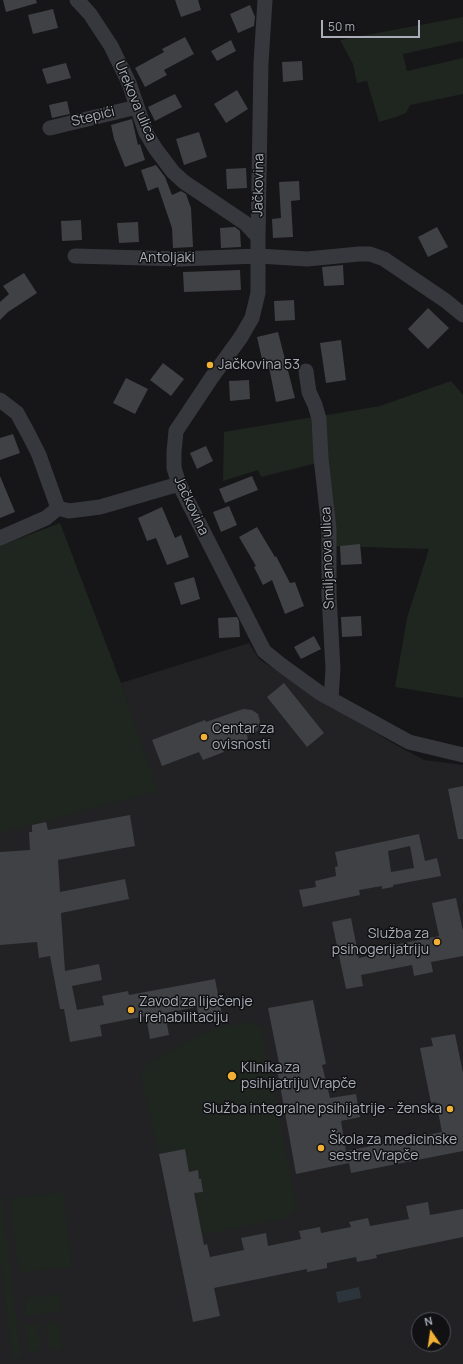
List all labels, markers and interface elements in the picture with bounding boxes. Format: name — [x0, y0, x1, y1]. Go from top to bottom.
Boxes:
scale bar — [323, 12, 422, 38]
text: 50 m — [328, 18, 355, 35]
street label: Urekova ulica — [111, 58, 159, 144]
street label: Stepići — [69, 103, 117, 131]
street label: Jačkovina — [250, 153, 268, 217]
street label: Antoljaki — [139, 250, 195, 266]
place label: Jačkovina 53 — [218, 357, 300, 373]
marker: Jačkovina 53 — [205, 360, 215, 370]
street label: Jačkovina — [170, 474, 212, 538]
street label: Smiljanova ulica — [318, 507, 338, 609]
place label: Centar za ovisnosti — [212, 721, 274, 754]
marker: Centar za ovisnosti — [199, 732, 209, 742]
place label: Služba za psihogerijatriju — [332, 926, 429, 958]
marker: Služba za psihogerijatriju — [432, 937, 442, 947]
place label: Zavod za liječenje i rehabilitaciju — [139, 994, 253, 1026]
marker: Zavod za liječenje i rehabilitaciju — [126, 1005, 136, 1015]
place label: Klinika za psihijatriju Vrapče — [241, 1060, 356, 1092]
marker: Klinika za psihijatriju Vrapče — [226, 1070, 238, 1082]
place label: Služba integralne psihijatrije - ženska — [203, 1101, 442, 1117]
marker: Služba integralne psihijatrije - ženska — [445, 1104, 455, 1114]
place label: Škola za medicinske sestre Vrapče — [329, 1132, 457, 1164]
marker: Škola za medicinske sestre Vrapče — [316, 1143, 326, 1153]
north arrow — [411, 1312, 451, 1352]
text: N — [423, 1313, 434, 1329]

